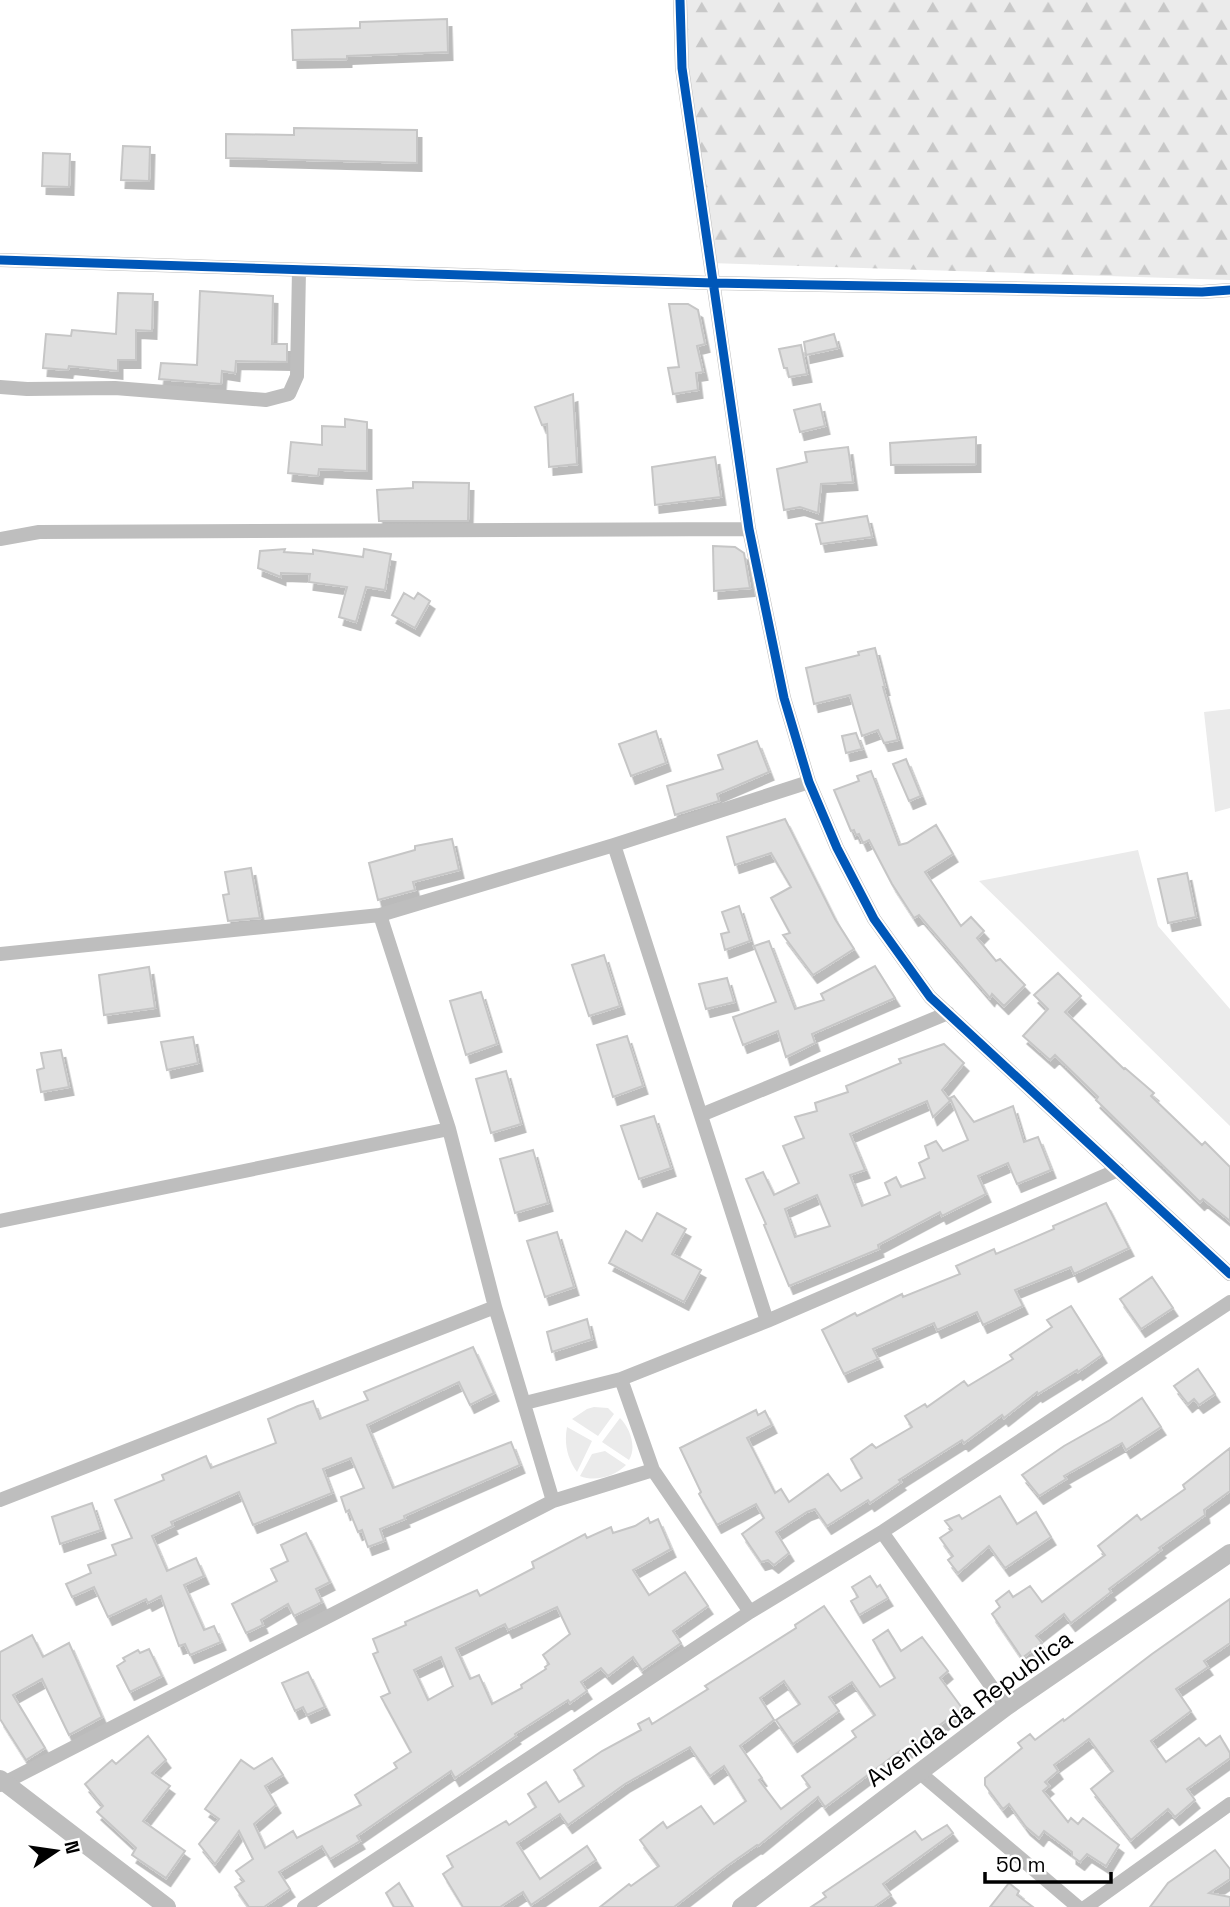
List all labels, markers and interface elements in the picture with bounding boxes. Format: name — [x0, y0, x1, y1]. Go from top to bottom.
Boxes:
street label: Avenida da Republica — [860, 1623, 1078, 1793]
north arrow — [21, 1816, 91, 1886]
text: N — [58, 1838, 86, 1856]
scale bar — [985, 1840, 1111, 1884]
text: 50 m — [996, 1851, 1046, 1878]

